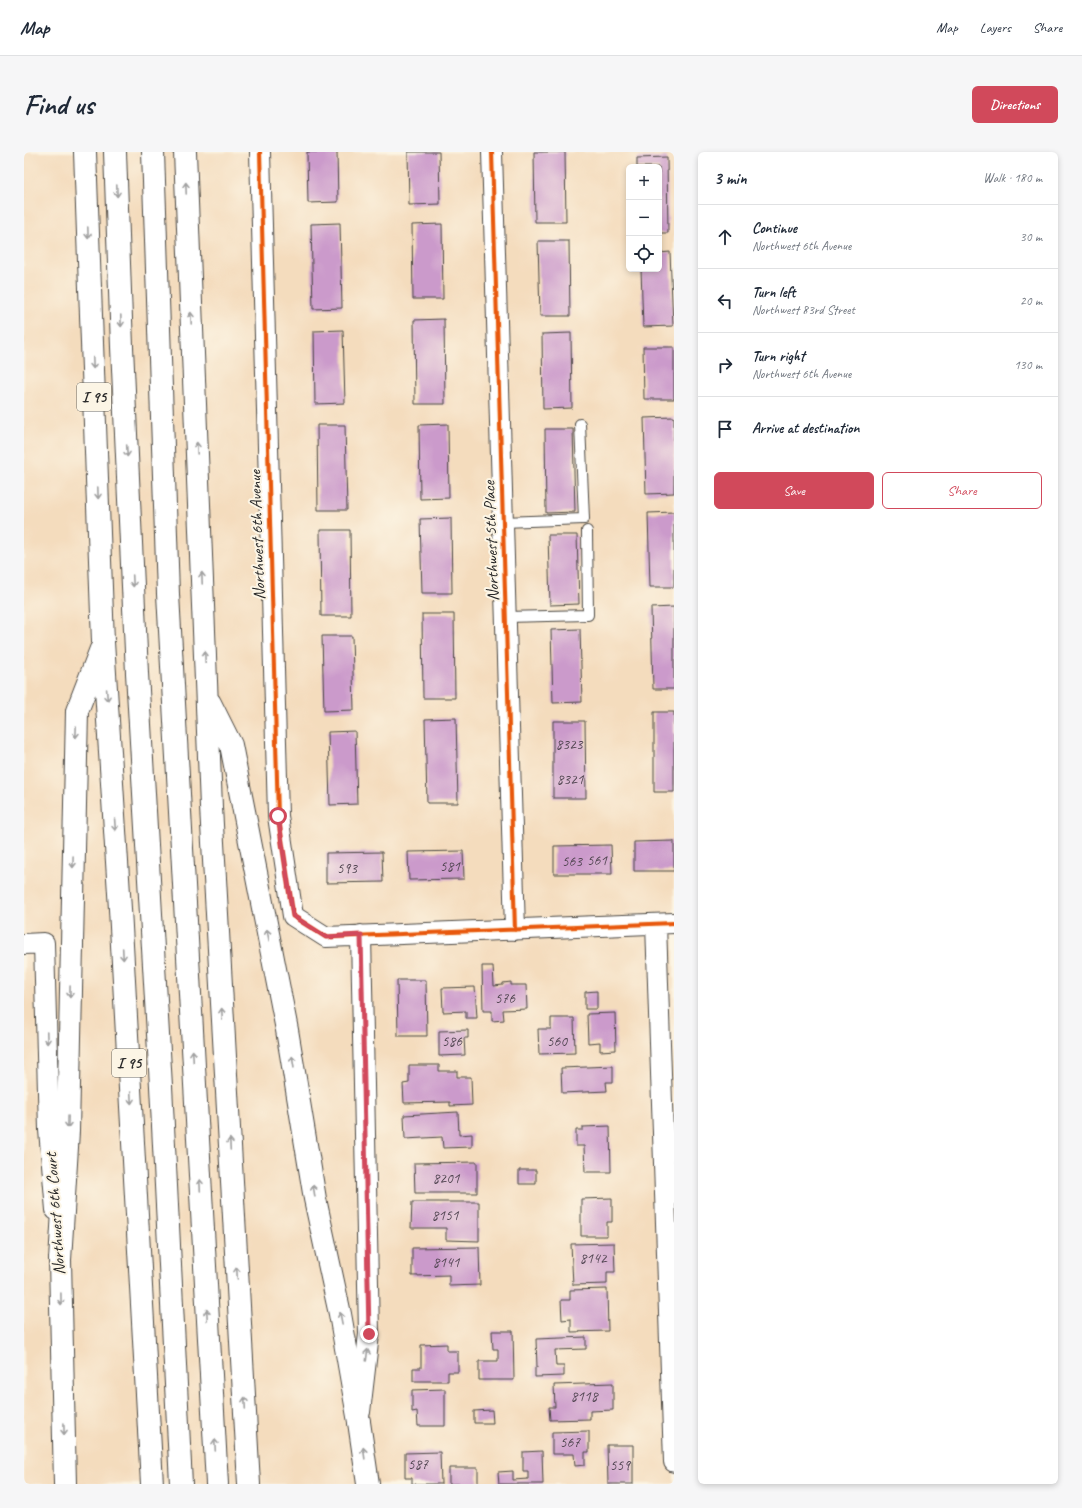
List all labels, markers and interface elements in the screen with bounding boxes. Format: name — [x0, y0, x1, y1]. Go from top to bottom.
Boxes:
text: Map — [20, 16, 50, 40]
text: Map — [936, 19, 958, 36]
text: Layers — [980, 19, 1011, 36]
text: Share — [1033, 19, 1062, 36]
button: Directions — [972, 86, 1058, 123]
text: Find us — [24, 87, 94, 122]
map controls — [626, 164, 662, 272]
button: + — [626, 164, 662, 200]
text: 3 min — [714, 168, 747, 189]
text: Walk · 180 m — [983, 170, 1042, 186]
one-way arrow — [183, 182, 190, 195]
one-way arrow — [113, 184, 121, 197]
button: − — [626, 200, 662, 236]
text: Continue — [752, 219, 797, 238]
one-way arrow — [85, 226, 92, 239]
icon: ahead — [714, 226, 736, 248]
text: 30 m — [1020, 229, 1042, 245]
button: locate — [626, 236, 662, 272]
text: Northwest 6th Avenue — [752, 238, 851, 254]
text: Turn left — [752, 283, 795, 302]
icon: left — [714, 290, 736, 312]
text: 20 m — [1020, 293, 1042, 309]
text: Northwest 83rd Street — [752, 302, 855, 318]
one-way arrow — [187, 312, 195, 325]
one-way arrow — [117, 314, 125, 327]
text: Turn right — [752, 347, 805, 366]
icon: right — [714, 354, 736, 376]
one-way arrow — [89, 356, 97, 369]
text: 130 m — [1014, 357, 1042, 373]
text: Northwest 6th Avenue — [752, 366, 851, 382]
road number: I 95 — [77, 383, 111, 411]
icon: arrive — [714, 418, 736, 440]
text: Arrive at destination — [752, 419, 859, 438]
one-way arrow — [193, 442, 200, 455]
one-way arrow — [123, 444, 130, 457]
street label: Northwest 6th Avenue — [244, 468, 270, 600]
button: Save — [714, 472, 874, 509]
button: Share — [882, 472, 1042, 509]
street label: Northwest 5th Place — [478, 479, 504, 602]
one-way arrow — [94, 486, 102, 499]
one-way arrow — [198, 572, 206, 585]
one-way arrow — [129, 574, 136, 587]
one-way arrow — [201, 651, 209, 664]
one-way arrow — [103, 688, 110, 701]
one-way arrow — [72, 725, 80, 738]
house number: 8323 — [555, 735, 584, 754]
house number: 8321 — [556, 770, 585, 789]
route start — [269, 807, 287, 825]
one-way arrow — [111, 818, 118, 831]
house number: 561 — [587, 851, 608, 870]
house number: 563 — [562, 852, 583, 871]
one-way arrow — [69, 855, 77, 868]
house number: 581 — [440, 857, 461, 876]
house number: 593 — [337, 859, 358, 878]
one-way arrow — [264, 929, 272, 942]
one-way arrow — [119, 947, 126, 960]
one-way arrow — [66, 985, 74, 998]
house number: 576 — [495, 989, 516, 1008]
one-way arrow — [219, 1008, 226, 1021]
one-way arrow — [43, 1031, 50, 1044]
house number: 586 — [442, 1032, 463, 1051]
house number: 560 — [547, 1032, 568, 1051]
road number: I 95 — [112, 1049, 146, 1077]
one-way arrow — [190, 1050, 197, 1063]
one-way arrow — [289, 1056, 297, 1069]
one-way arrow — [127, 1091, 134, 1104]
one-way arrow — [64, 1115, 72, 1128]
one-way arrow — [226, 1138, 233, 1151]
street label: Northwest 6th Court — [40, 1150, 70, 1276]
house number: 8201 — [432, 1169, 461, 1188]
one-way arrow — [197, 1179, 204, 1192]
one-way arrow — [310, 1185, 318, 1198]
house number: 8151 — [431, 1206, 460, 1225]
house number: 8142 — [579, 1249, 608, 1268]
house number: 8141 — [432, 1253, 461, 1272]
one-way arrow — [234, 1267, 241, 1280]
one-way arrow — [57, 1292, 65, 1305]
one-way arrow — [204, 1309, 211, 1322]
one-way arrow — [336, 1312, 344, 1325]
route end — [360, 1325, 378, 1343]
one-way arrow — [363, 1349, 371, 1362]
house number: 8118 — [570, 1387, 599, 1406]
one-way arrow — [241, 1397, 248, 1410]
one-way arrow — [60, 1422, 68, 1435]
house number: 567 — [560, 1433, 581, 1452]
one-way arrow — [211, 1439, 218, 1452]
one-way arrow — [360, 1447, 368, 1460]
house number: 587 — [408, 1455, 429, 1474]
house number: 559 — [610, 1456, 631, 1475]

